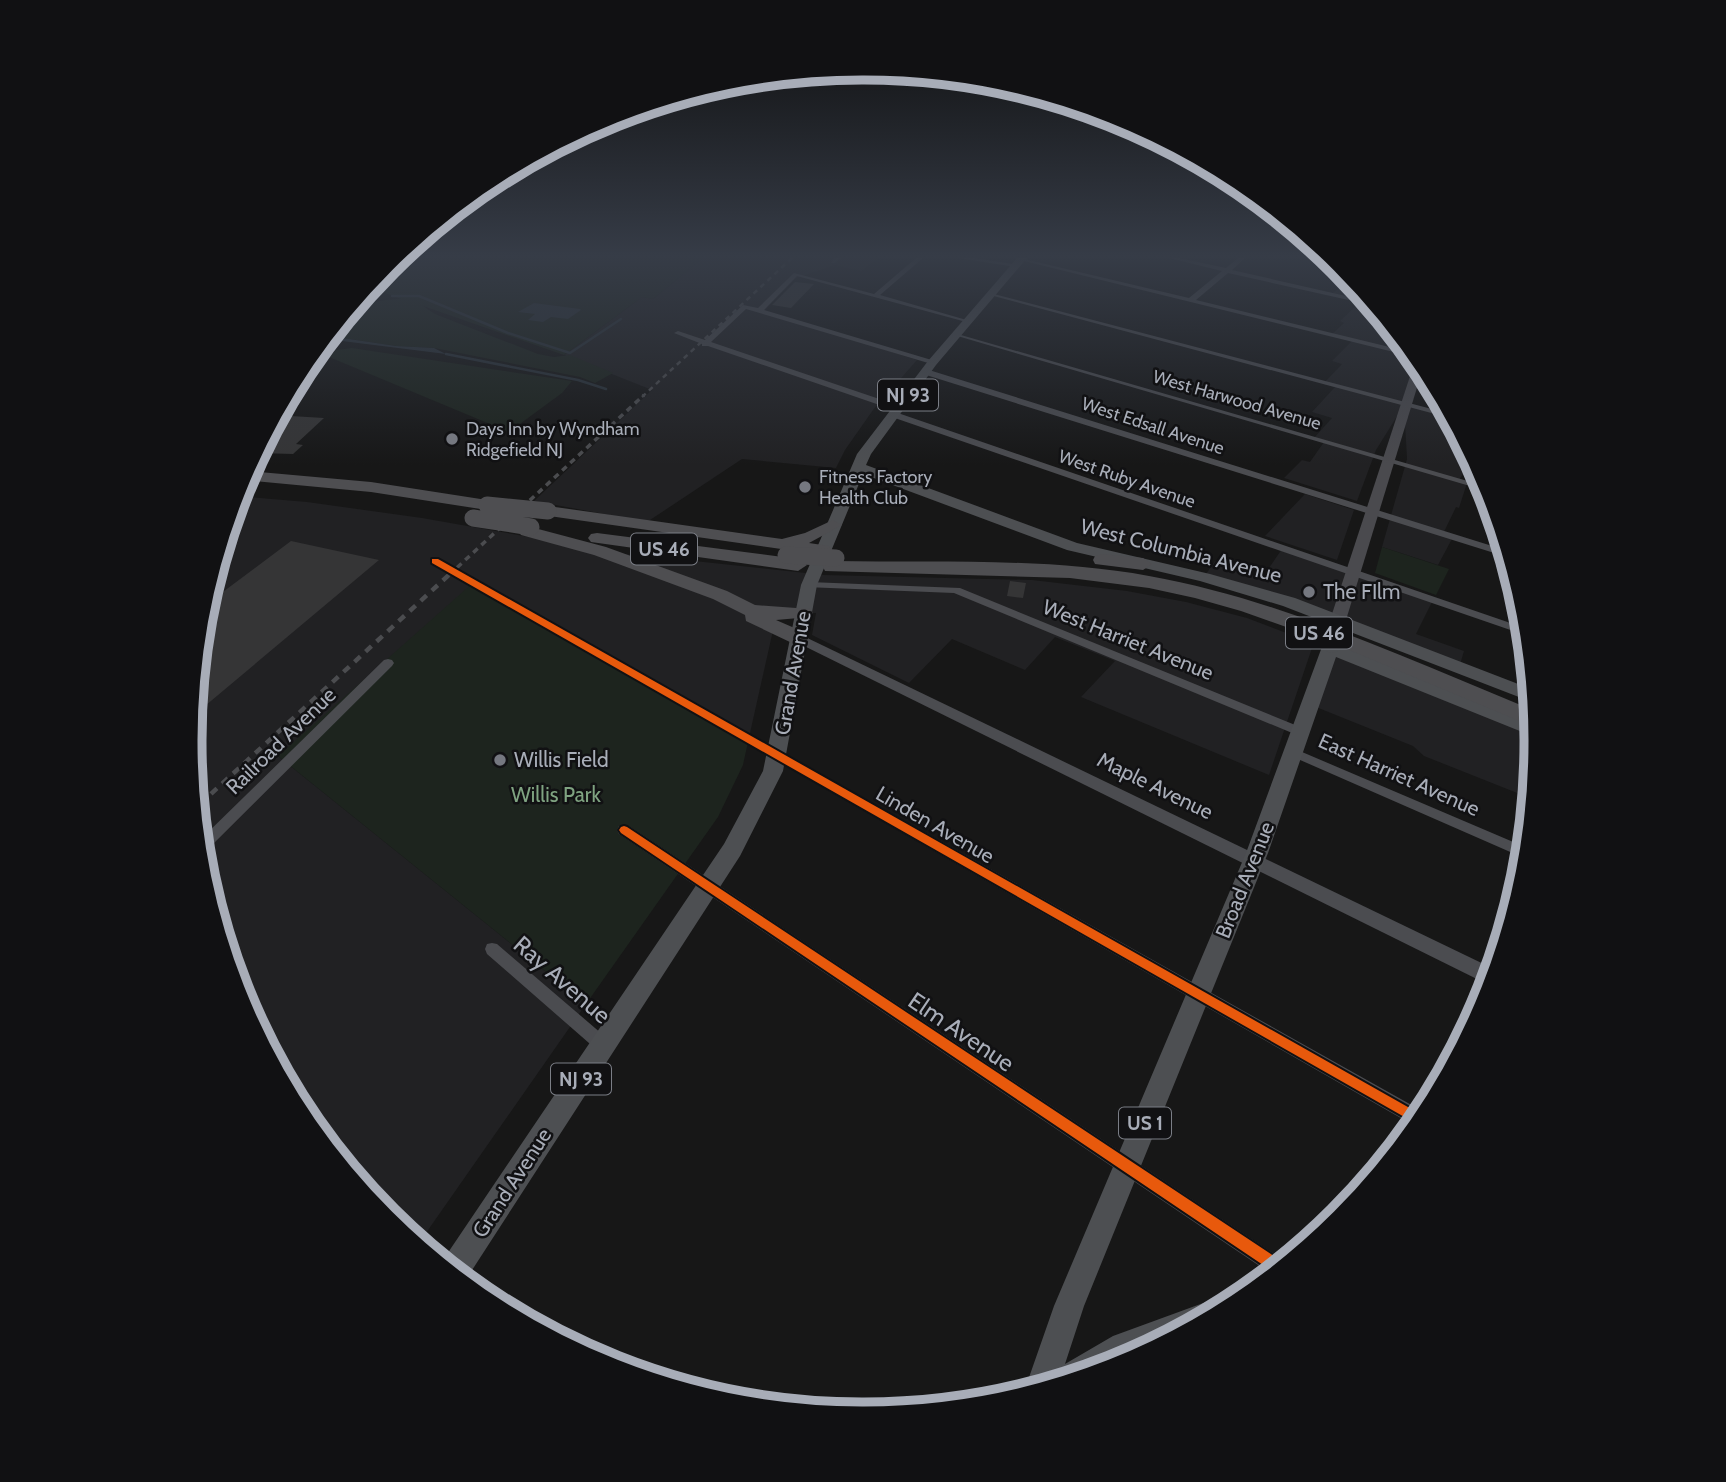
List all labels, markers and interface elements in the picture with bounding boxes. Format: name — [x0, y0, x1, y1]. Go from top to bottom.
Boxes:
street label: West Harwood Avenue — [1150, 365, 1324, 435]
road number: NJ 93 — [878, 380, 938, 410]
street label: West Edsall Avenue — [1079, 393, 1227, 459]
place label: Days Inn by Wyndham Ridgefield NJ — [466, 418, 640, 461]
marker: Days Inn by Wyndham Ridgefield NJ — [444, 431, 460, 447]
street label: West Ruby Avenue — [1056, 445, 1198, 513]
place label: Fitness Factory Health Club — [819, 466, 932, 509]
marker: Fitness Factory Health Club — [797, 479, 813, 495]
street label: West Columbia Avenue — [1078, 513, 1284, 588]
road number: US 46 — [631, 534, 697, 564]
place label: The FIlm — [1323, 579, 1400, 604]
marker: The FIlm — [1301, 584, 1317, 600]
street label: West Harriet Avenue — [1039, 594, 1217, 685]
street label: Grand Avenue — [769, 609, 816, 737]
road number: US 46 — [1286, 618, 1352, 648]
street label: Railroad Avenue — [221, 682, 341, 799]
street label: East Harriet Avenue — [1315, 728, 1484, 821]
place label: Willis Field — [514, 747, 609, 772]
street label: Maple Avenue — [1093, 747, 1217, 824]
marker: Willis Field — [492, 752, 508, 768]
street label: Linden Avenue — [872, 781, 999, 869]
park label: Willis Park — [511, 782, 602, 807]
street label: Broad Avenue — [1210, 818, 1279, 942]
street label: Ray Avenue — [508, 930, 617, 1030]
street label: Elm Avenue — [903, 986, 1020, 1078]
road number: NJ 93 — [551, 1064, 611, 1094]
road number: US 1 — [1119, 1107, 1171, 1138]
street label: Grand Avenue — [467, 1123, 556, 1242]

